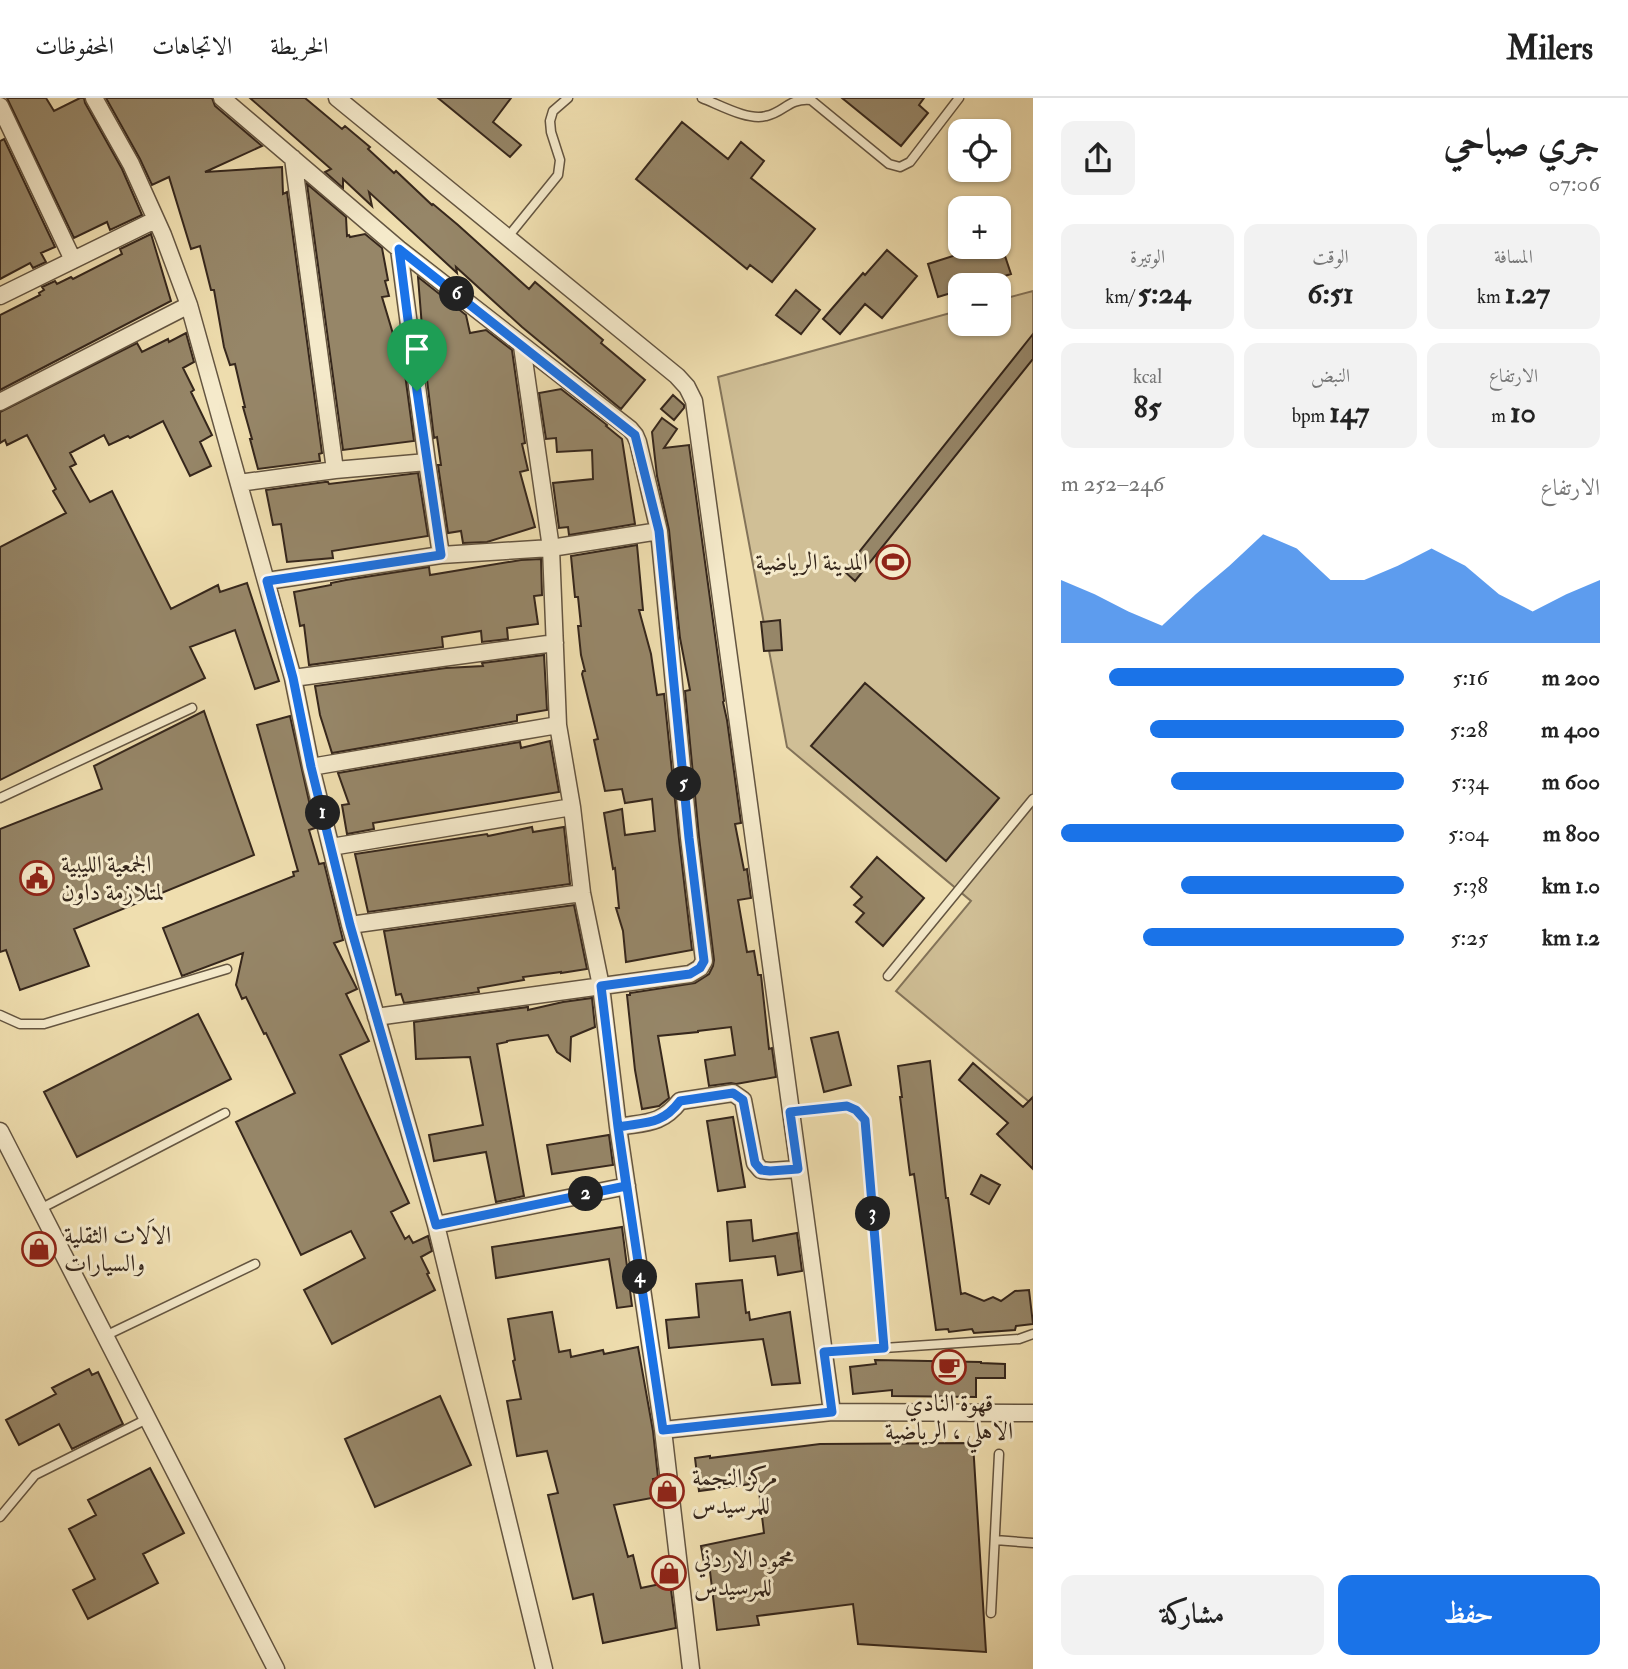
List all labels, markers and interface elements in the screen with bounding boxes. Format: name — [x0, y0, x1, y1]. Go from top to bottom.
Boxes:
text: Milers — [1507, 28, 1593, 69]
text: المحفوظات — [35, 31, 114, 62]
text: الاتجاهات — [152, 31, 232, 62]
text: الخريطة — [270, 31, 329, 62]
map controls — [948, 119, 1011, 336]
button: locate — [948, 119, 1011, 182]
text: جري صباحي — [1444, 119, 1600, 167]
button: share — [1061, 121, 1135, 195]
text: 07:06 — [1549, 169, 1600, 198]
button: + — [948, 196, 1011, 259]
text: الوتيرة — [1130, 245, 1165, 269]
text: الوقت — [1312, 245, 1349, 269]
text: المسافة — [1494, 245, 1533, 269]
button: − — [948, 273, 1011, 336]
text: 5:24 — [1138, 275, 1190, 312]
text: 6:51 — [1307, 275, 1354, 312]
text: 1.27 — [1505, 275, 1550, 312]
pin: 6 — [440, 276, 475, 312]
text: 6 — [452, 281, 461, 305]
text: /km — [1105, 285, 1138, 309]
text: km — [1477, 285, 1505, 309]
pin — [387, 319, 447, 391]
icon: arrive — [398, 330, 436, 368]
text: النبض — [1311, 364, 1350, 388]
text: الارتفاع — [1489, 364, 1538, 388]
text: kcal — [1133, 365, 1162, 389]
text: 85 — [1134, 389, 1161, 426]
text: 147 — [1329, 394, 1369, 431]
text: 10 — [1510, 394, 1536, 431]
text: bpm — [1292, 404, 1329, 428]
text: m — [1491, 404, 1510, 428]
text: 246–252 m — [1061, 469, 1164, 498]
text: الارتفاع — [1540, 473, 1600, 502]
sports icon: المدينة الرياضية — [874, 543, 912, 581]
place label: المدينة الرياضية — [756, 547, 868, 578]
text: 5:16 — [1453, 663, 1488, 692]
text: 200 m — [1542, 663, 1600, 692]
text: 5:28 — [1450, 715, 1488, 744]
text: 400 m — [1541, 715, 1600, 744]
pin: 5 — [666, 766, 702, 802]
text: 5:34 — [1451, 767, 1488, 796]
text: 600 m — [1542, 767, 1600, 796]
text: 5 — [679, 771, 688, 795]
pin: 1 — [306, 796, 340, 830]
text: 1 — [319, 800, 326, 824]
text: 5:04 — [1448, 819, 1488, 848]
text: 800 m — [1543, 819, 1600, 848]
place label: الجمعية الليبية لمتلازمة داون — [61, 849, 164, 908]
public building icon: الجمعية الليبية لمتلازمة داون — [18, 859, 56, 897]
text: 5:38 — [1453, 871, 1488, 900]
text: 1.0 km — [1542, 871, 1600, 900]
text: 5:25 — [1451, 923, 1488, 952]
text: 1.2 km — [1542, 923, 1600, 952]
pin: 2 — [568, 1176, 604, 1212]
text: 2 — [581, 1181, 590, 1205]
pin: 3 — [856, 1196, 890, 1232]
text: 3 — [869, 1201, 876, 1225]
place label: الاَلات الثقلية والسيارات — [64, 1218, 171, 1279]
shop icon: الاَلات الثقلية والسيارات — [20, 1230, 58, 1268]
pin: 4 — [622, 1260, 658, 1294]
text: 4 — [634, 1264, 645, 1288]
cafe icon: قهوة النادي الاهلي ، الرياضية — [930, 1348, 968, 1386]
place label: قهوة النادي الاهلي ، الرياضية — [885, 1388, 1013, 1454]
place label: مركز النجمة للمرسيدس — [692, 1462, 778, 1521]
shop icon: مركز النجمة للمرسيدس — [648, 1472, 686, 1510]
place label: محمود الاردني للمرسيدس — [694, 1544, 794, 1603]
shop icon: محمود الاردني للمرسيدس — [650, 1554, 688, 1592]
button: مشاركة — [1061, 1575, 1324, 1655]
button: حفظ — [1338, 1575, 1600, 1655]

